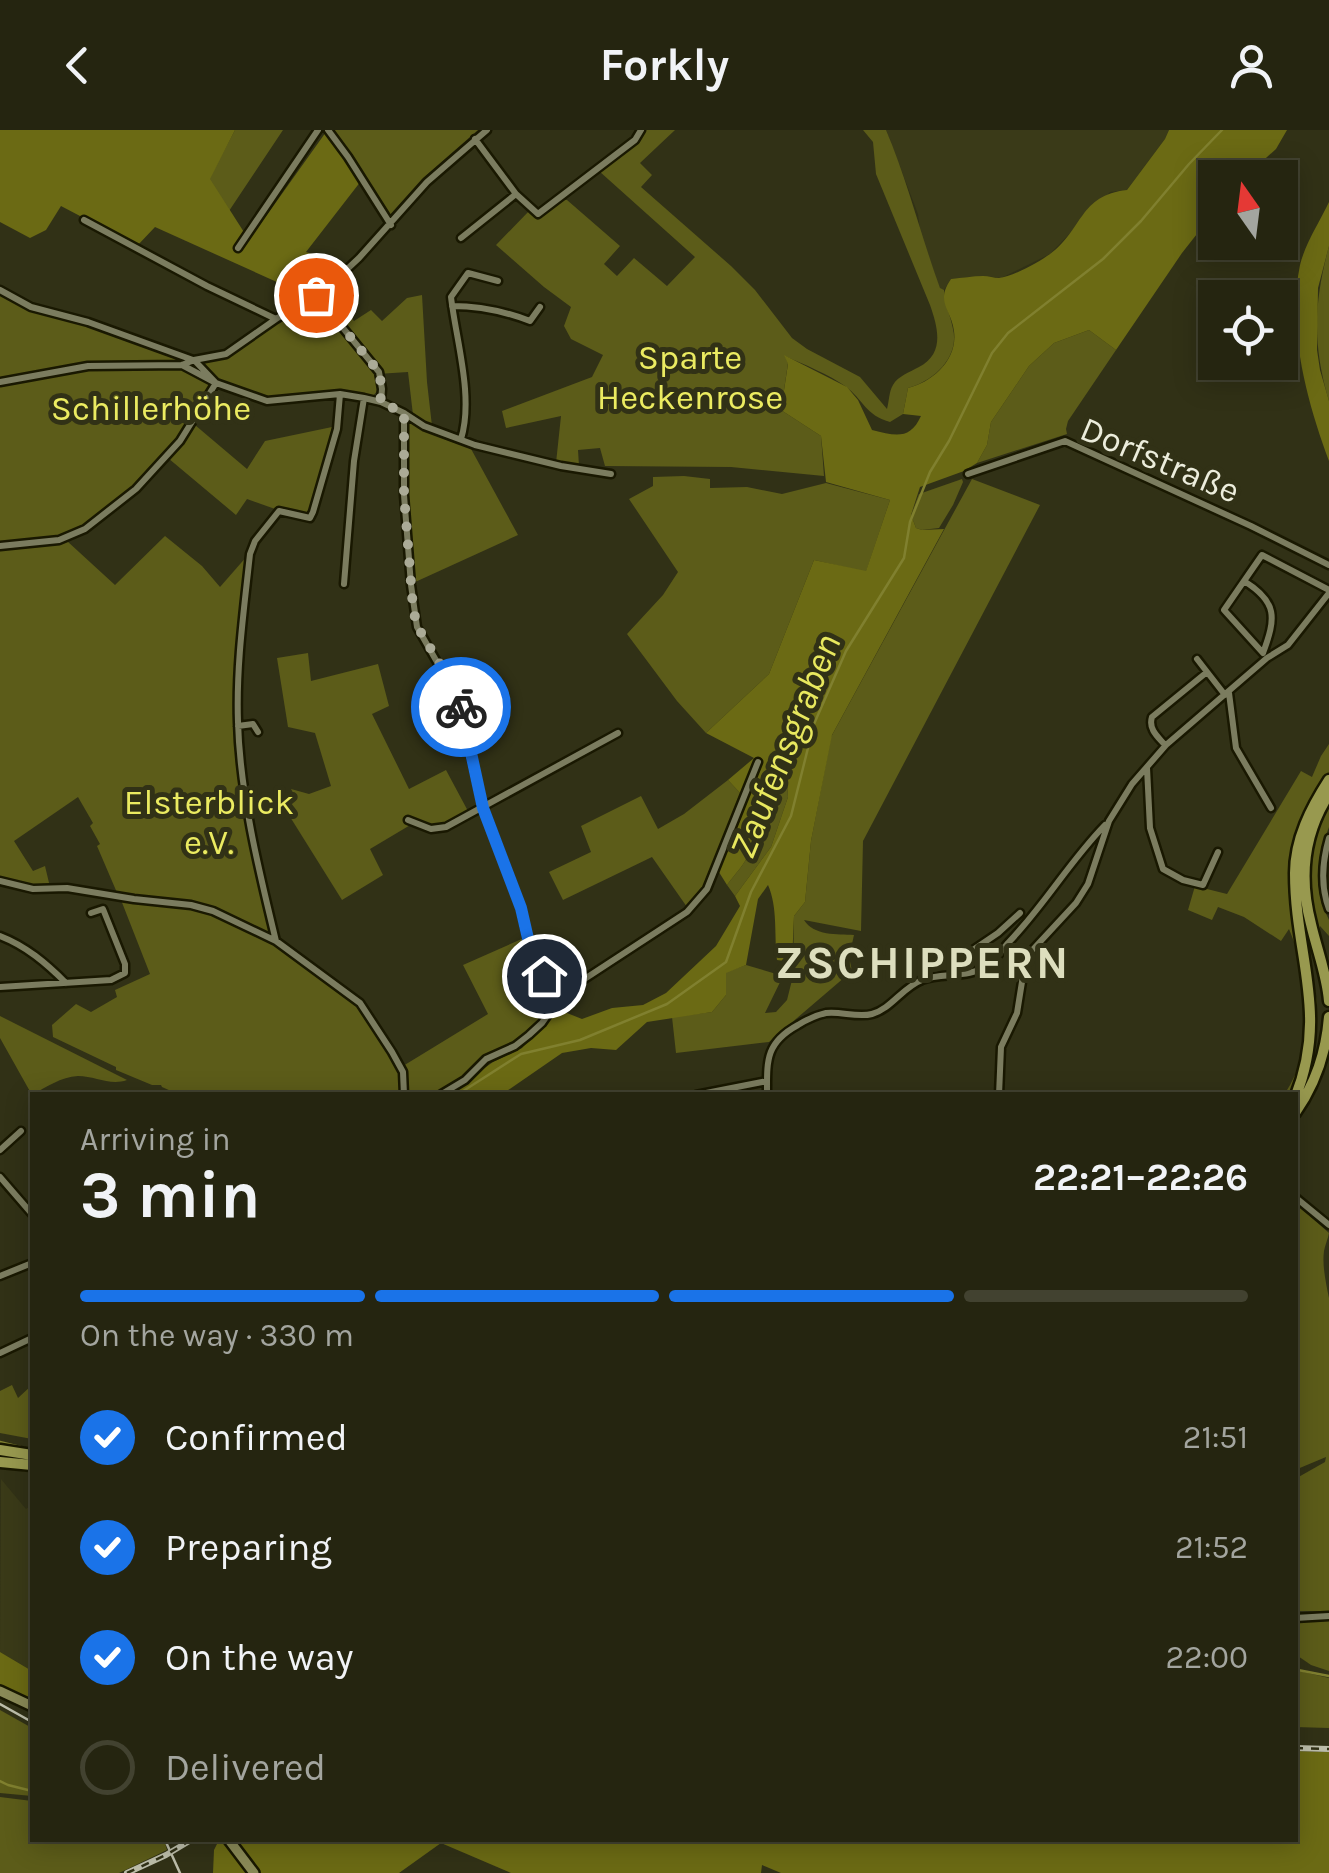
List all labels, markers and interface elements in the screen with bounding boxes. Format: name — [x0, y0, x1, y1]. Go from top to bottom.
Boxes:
icon: back — [50, 38, 105, 93]
icon: person — [1224, 38, 1279, 93]
text: Forkly — [600, 39, 729, 91]
north arrow — [1198, 160, 1298, 260]
map controls — [1198, 160, 1298, 380]
pin — [274, 253, 359, 338]
icon: bag — [289, 268, 344, 323]
button: locate — [1198, 280, 1298, 380]
park label: Sparte Heckenrose — [597, 337, 783, 418]
park label: Schillerhöhe — [51, 388, 251, 429]
street label: Dorfstraße — [1074, 408, 1246, 512]
water label: Zaufensgraben — [720, 627, 850, 865]
courier — [411, 657, 511, 757]
icon: bike — [434, 680, 489, 735]
park label: Elsterblick e.V. — [124, 782, 294, 863]
pin — [502, 934, 587, 1019]
district label: ZSCHIPPERN — [775, 937, 1071, 989]
icon: home — [517, 949, 572, 1004]
text: Arriving in — [80, 1121, 231, 1158]
text: 22:21–22:26 — [1033, 1155, 1248, 1200]
text: 3 min — [80, 1157, 260, 1233]
text: On the way · 330 m — [80, 1317, 354, 1354]
icon: check — [80, 1410, 135, 1465]
text: Confirmed — [165, 1415, 348, 1460]
text: 21:51 — [1183, 1419, 1248, 1456]
icon: check — [80, 1520, 135, 1575]
text: Preparing — [165, 1525, 332, 1570]
text: 21:52 — [1175, 1529, 1248, 1566]
icon: check — [80, 1630, 135, 1685]
text: On the way — [165, 1635, 353, 1680]
text: 22:00 — [1166, 1639, 1248, 1676]
text: Delivered — [165, 1745, 326, 1790]

